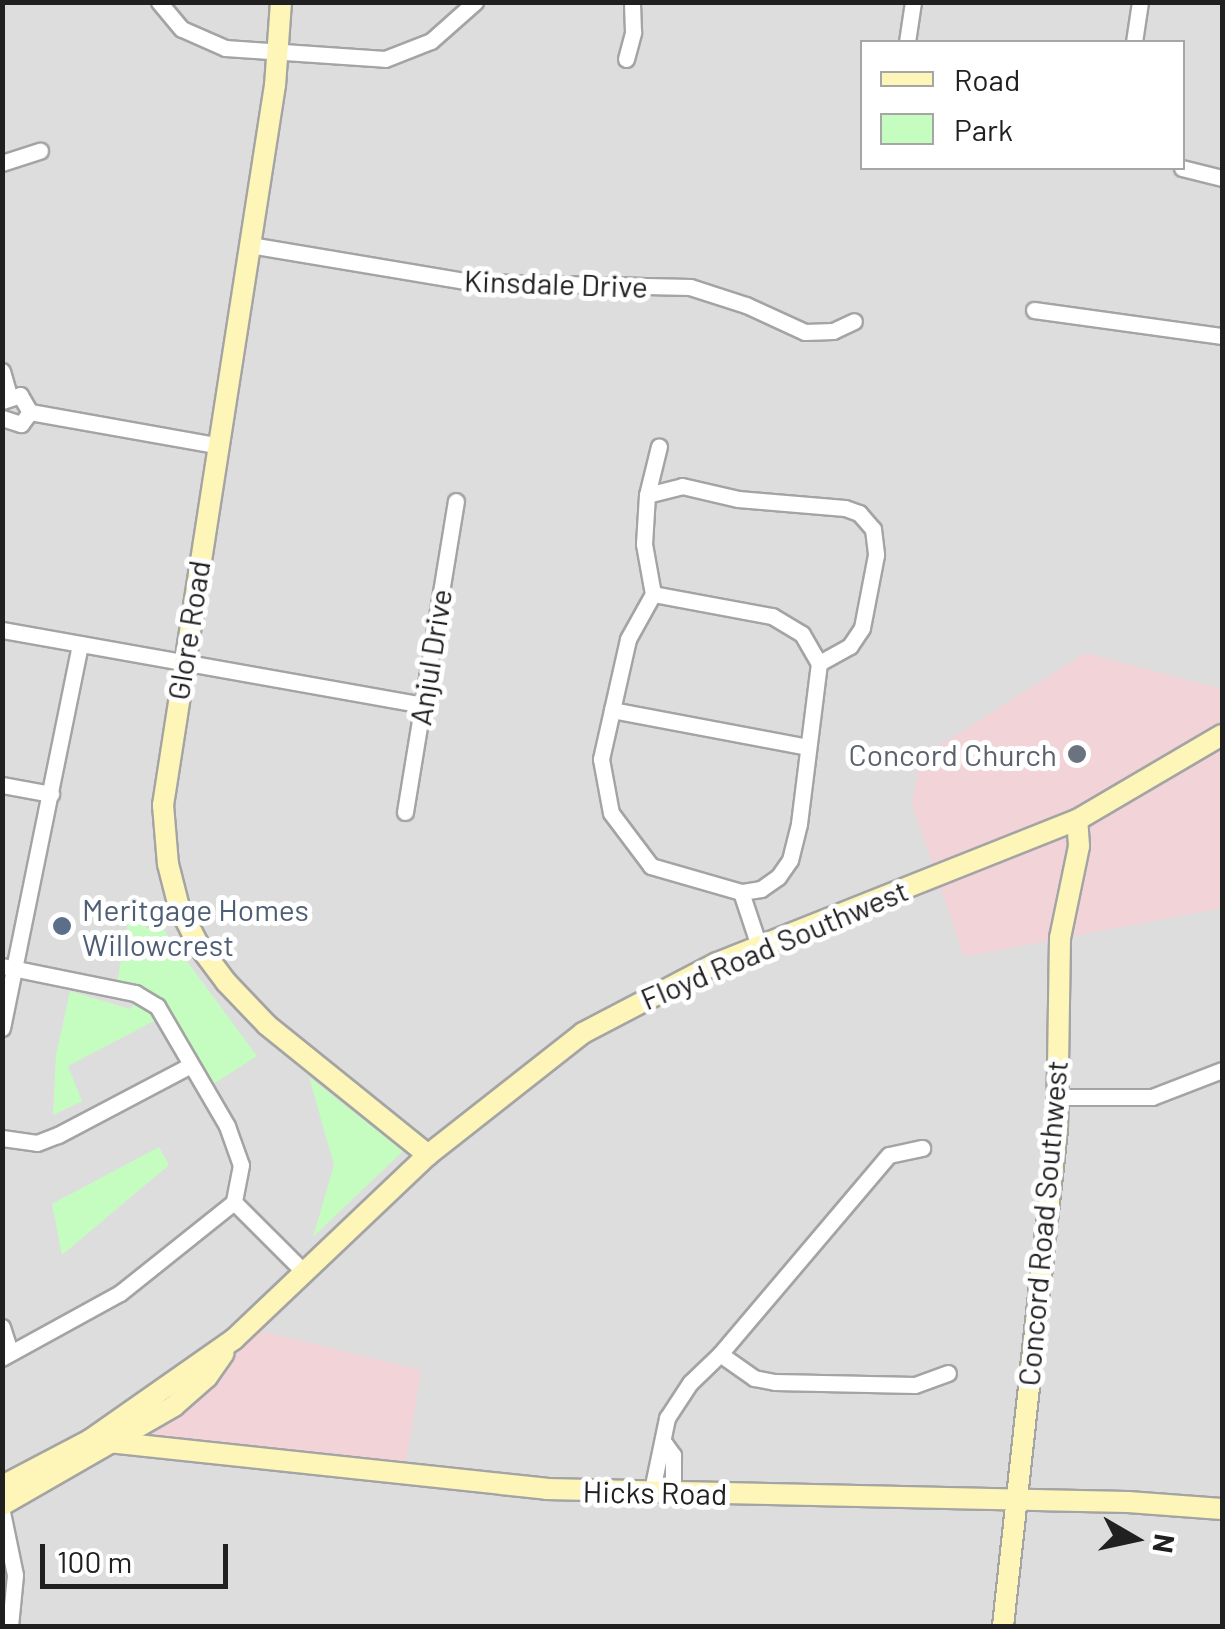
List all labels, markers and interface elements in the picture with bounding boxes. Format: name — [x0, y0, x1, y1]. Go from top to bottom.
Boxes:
legend — [860, 40, 1185, 170]
text: Road — [954, 61, 1020, 97]
text: Park — [954, 111, 1013, 147]
street label: Kinsdale Drive — [463, 262, 649, 304]
street label: Glore Road — [159, 558, 217, 702]
street label: Anjul Drive — [401, 586, 459, 728]
place label: Concord Church — [849, 736, 1057, 772]
marker: Concord Church — [1066, 743, 1088, 765]
street label: Floyd Road Southwest — [635, 871, 913, 1017]
place label: Meritgage Homes Willowcrest — [82, 891, 309, 962]
marker: Meritgage Homes Willowcrest — [51, 915, 73, 937]
street label: Concord Road Southwest — [1010, 1059, 1074, 1387]
street label: Hicks Road — [582, 1473, 728, 1511]
north arrow — [1085, 1489, 1185, 1589]
scale bar — [45, 1524, 232, 1586]
text: N — [1146, 1532, 1183, 1556]
text: 100 m — [57, 1543, 132, 1579]

